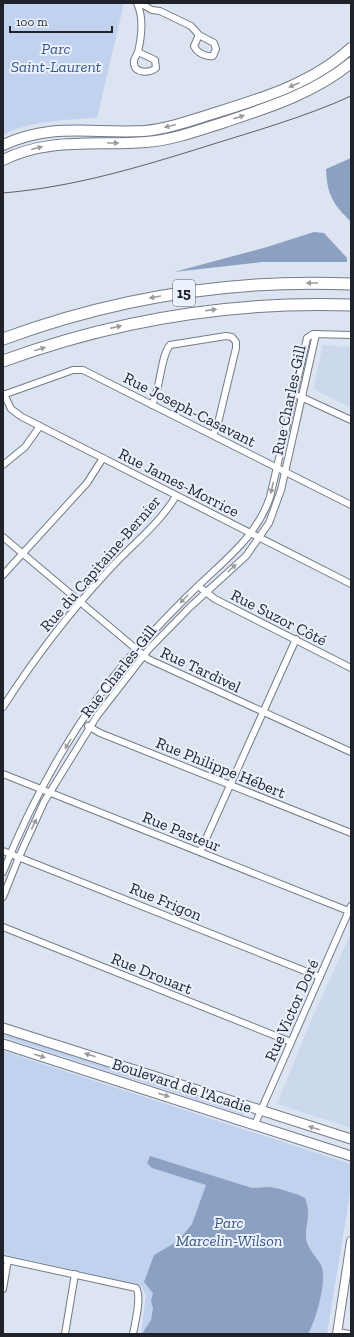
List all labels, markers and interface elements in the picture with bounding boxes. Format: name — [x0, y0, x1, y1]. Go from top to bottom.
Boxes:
scale bar — [10, 8, 112, 34]
text: 100 m — [16, 15, 48, 29]
park label: Parc Saint-Laurent — [11, 39, 102, 76]
one-way arrow — [288, 82, 299, 88]
one-way arrow — [234, 114, 246, 120]
one-way arrow — [164, 123, 176, 129]
one-way arrow — [107, 140, 120, 146]
one-way arrow — [31, 144, 44, 150]
road number: 15 — [173, 280, 195, 306]
one-way arrow — [305, 280, 318, 286]
one-way arrow — [149, 295, 161, 301]
one-way arrow — [205, 307, 217, 313]
one-way arrow — [110, 323, 122, 329]
street label: Rue Charles-Gill — [268, 343, 309, 457]
one-way arrow — [34, 345, 46, 351]
street label: Rue Joseph-Casavant — [120, 368, 259, 451]
street label: Rue James-Morrice — [115, 444, 242, 521]
one-way arrow — [268, 482, 274, 495]
street label: Rue du Capitaine-Bernier — [36, 491, 165, 635]
one-way arrow — [227, 563, 238, 572]
street label: Rue Suzor Côté — [228, 585, 330, 650]
one-way arrow — [179, 594, 189, 604]
street label: Rue Charles-Gill — [76, 621, 160, 721]
street label: Rue Tardivel — [158, 643, 244, 696]
street label: Rue Philippe Hébert — [153, 733, 288, 802]
one-way arrow — [65, 738, 72, 750]
street label: Rue Pasteur — [140, 807, 224, 856]
one-way arrow — [31, 819, 37, 830]
street label: Rue Frigon — [127, 878, 205, 925]
street label: Rue Drouart — [109, 949, 195, 998]
street label: Rue Victor Doré — [261, 956, 322, 1064]
one-way arrow — [84, 1052, 96, 1058]
one-way arrow — [34, 1053, 46, 1059]
street label: Boulevard de l'Acadie — [110, 1054, 254, 1117]
one-way arrow — [158, 1092, 170, 1098]
one-way arrow — [307, 1124, 319, 1130]
park label: Parc Marcelin-Wilson — [176, 1213, 282, 1250]

